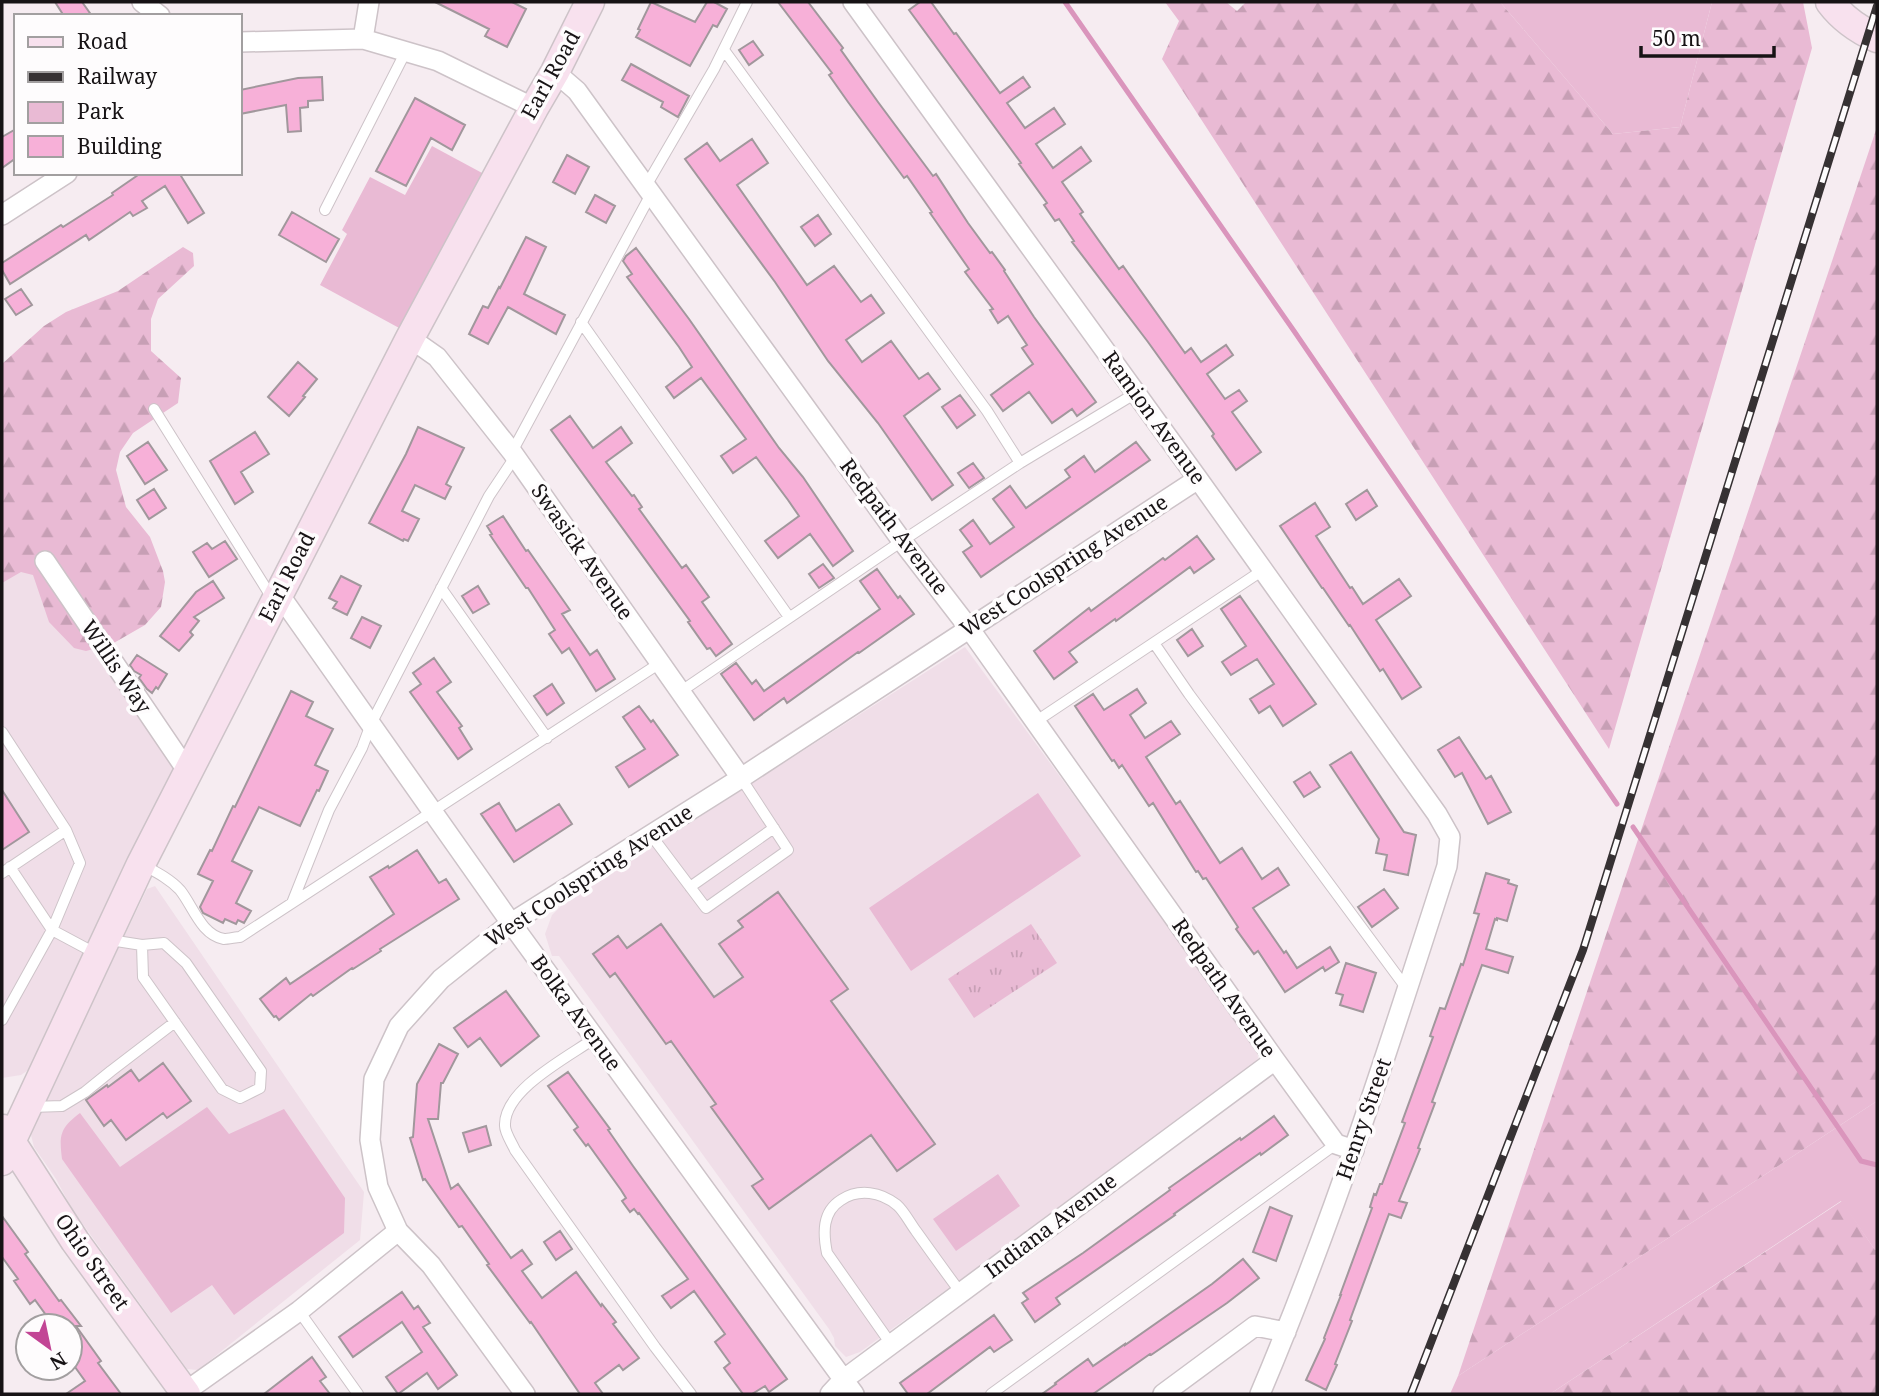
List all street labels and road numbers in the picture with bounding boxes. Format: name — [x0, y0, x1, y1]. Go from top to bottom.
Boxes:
street label: Earl Road — [514, 25, 586, 124]
street label: Ramion Avenue — [1097, 345, 1213, 490]
street label: Redpath Avenue — [834, 453, 955, 600]
street label: Swasick Avenue — [525, 478, 640, 625]
street label: West Coolspring Avenue — [954, 487, 1173, 643]
street label: Earl Road — [252, 527, 321, 626]
street label: Willis Way — [75, 614, 158, 719]
street label: West Coolspring Avenue — [479, 797, 698, 953]
street label: Redpath Avenue — [1166, 912, 1283, 1063]
street label: Bolka Avenue — [525, 949, 628, 1076]
street label: Henry Street — [1329, 1054, 1397, 1183]
street label: Indiana Avenue — [979, 1166, 1122, 1284]
street label: Ohio Street — [49, 1208, 136, 1315]

